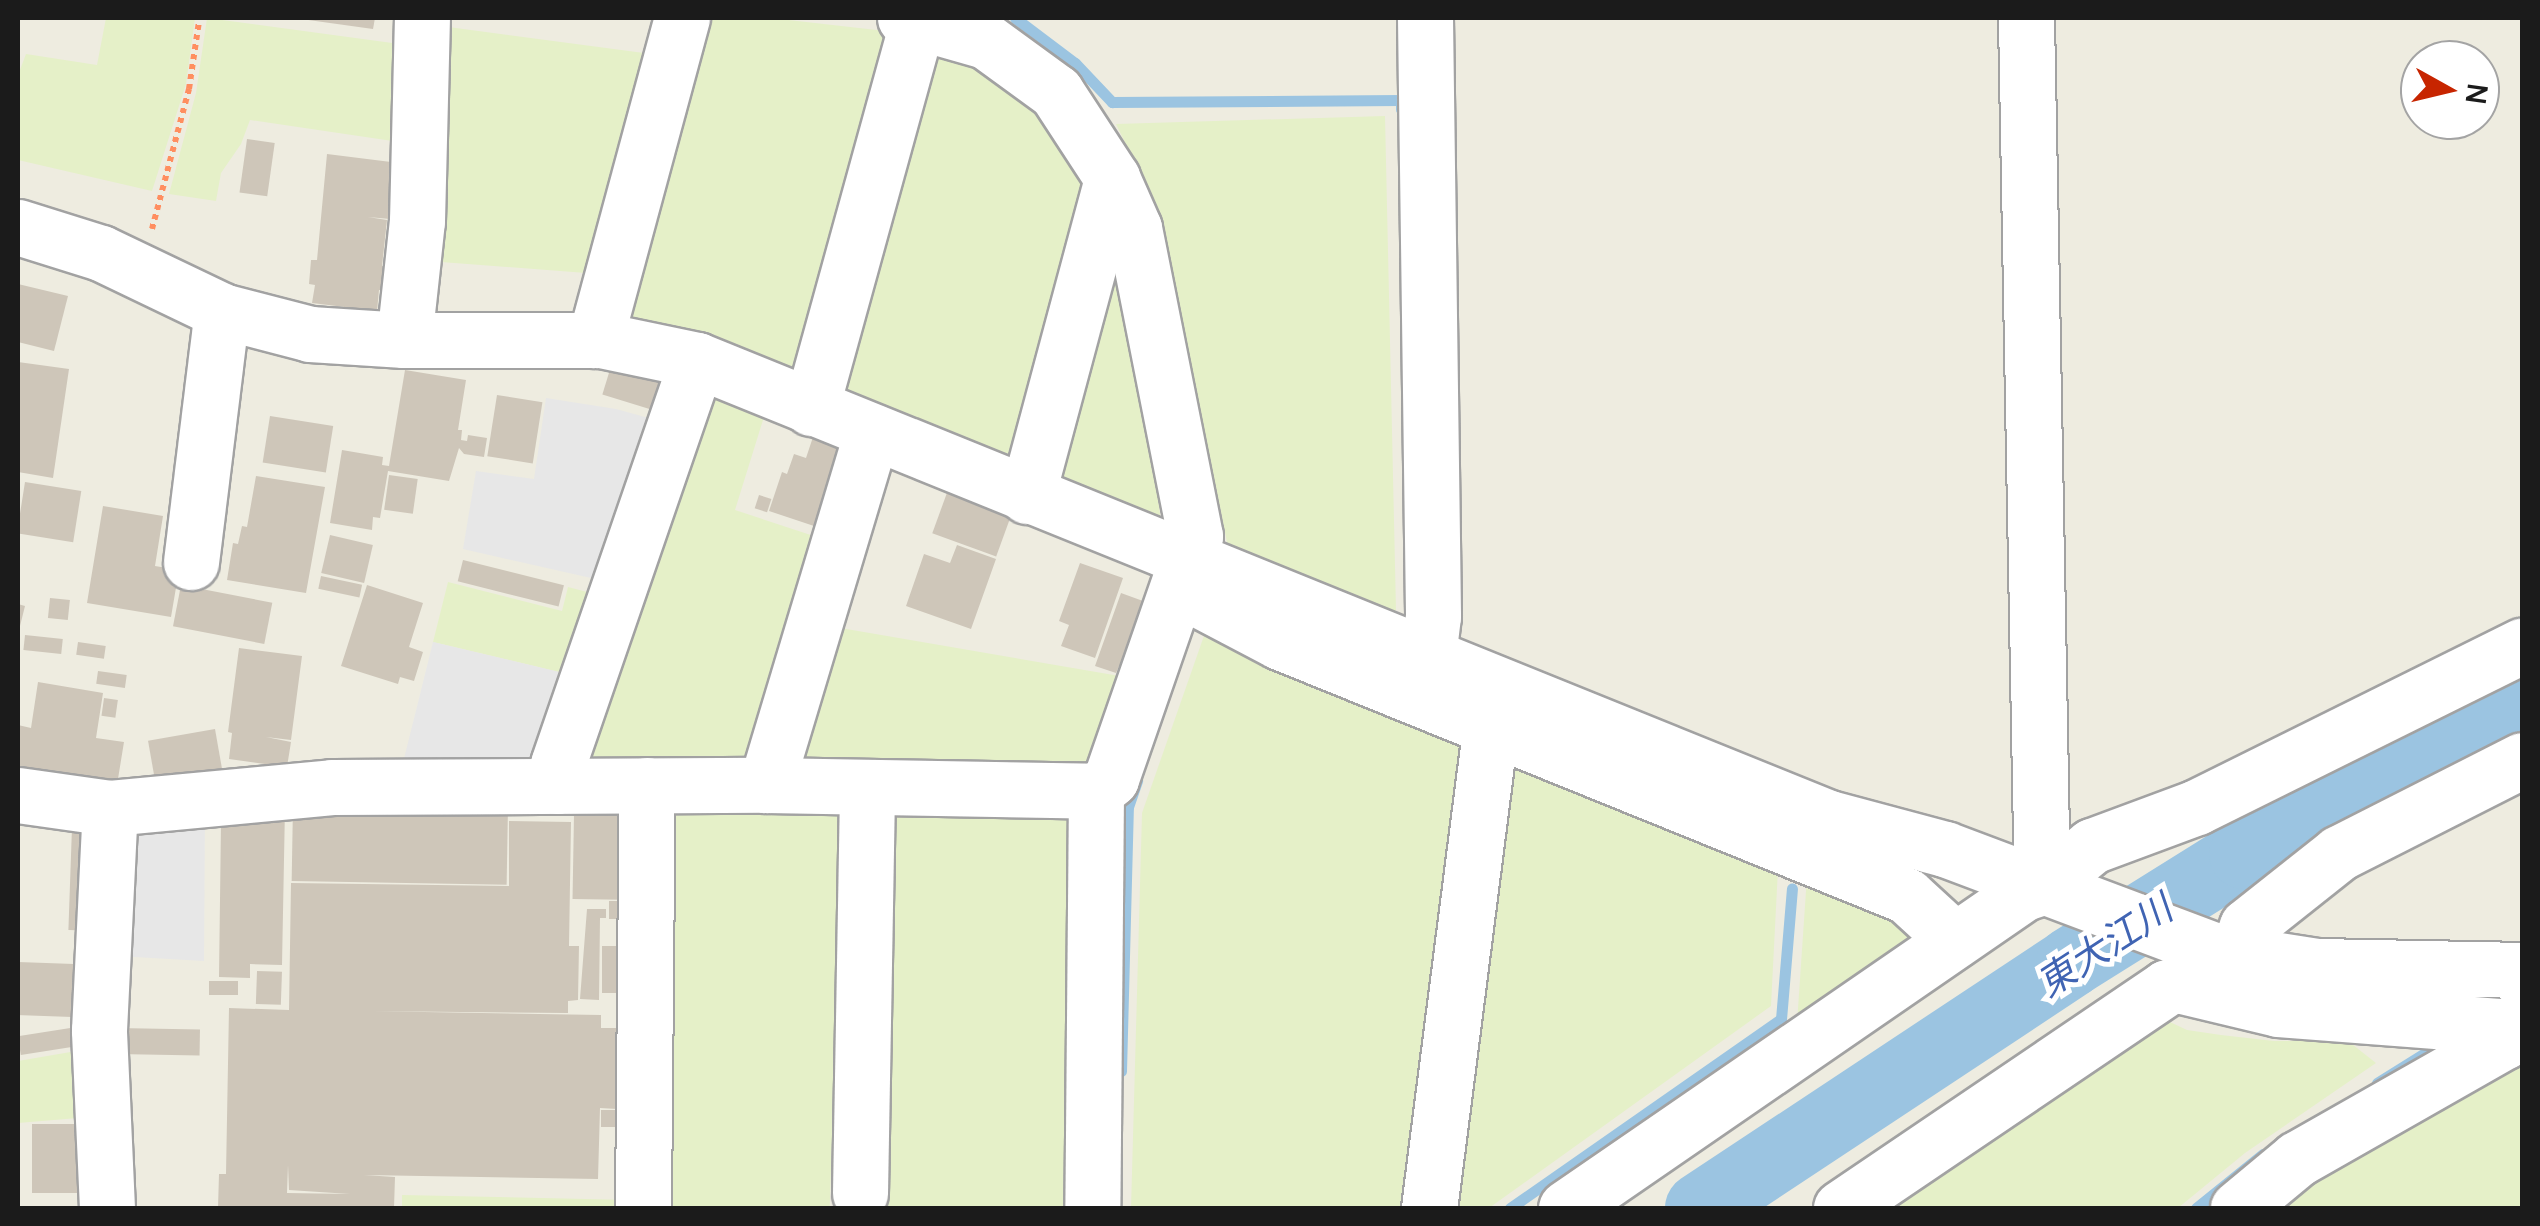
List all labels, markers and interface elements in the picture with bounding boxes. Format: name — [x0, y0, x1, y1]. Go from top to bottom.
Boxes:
north arrow — [2400, 40, 2500, 140]
text: N — [2458, 81, 2498, 106]
water label: 東大江川 — [2028, 884, 2180, 1006]

